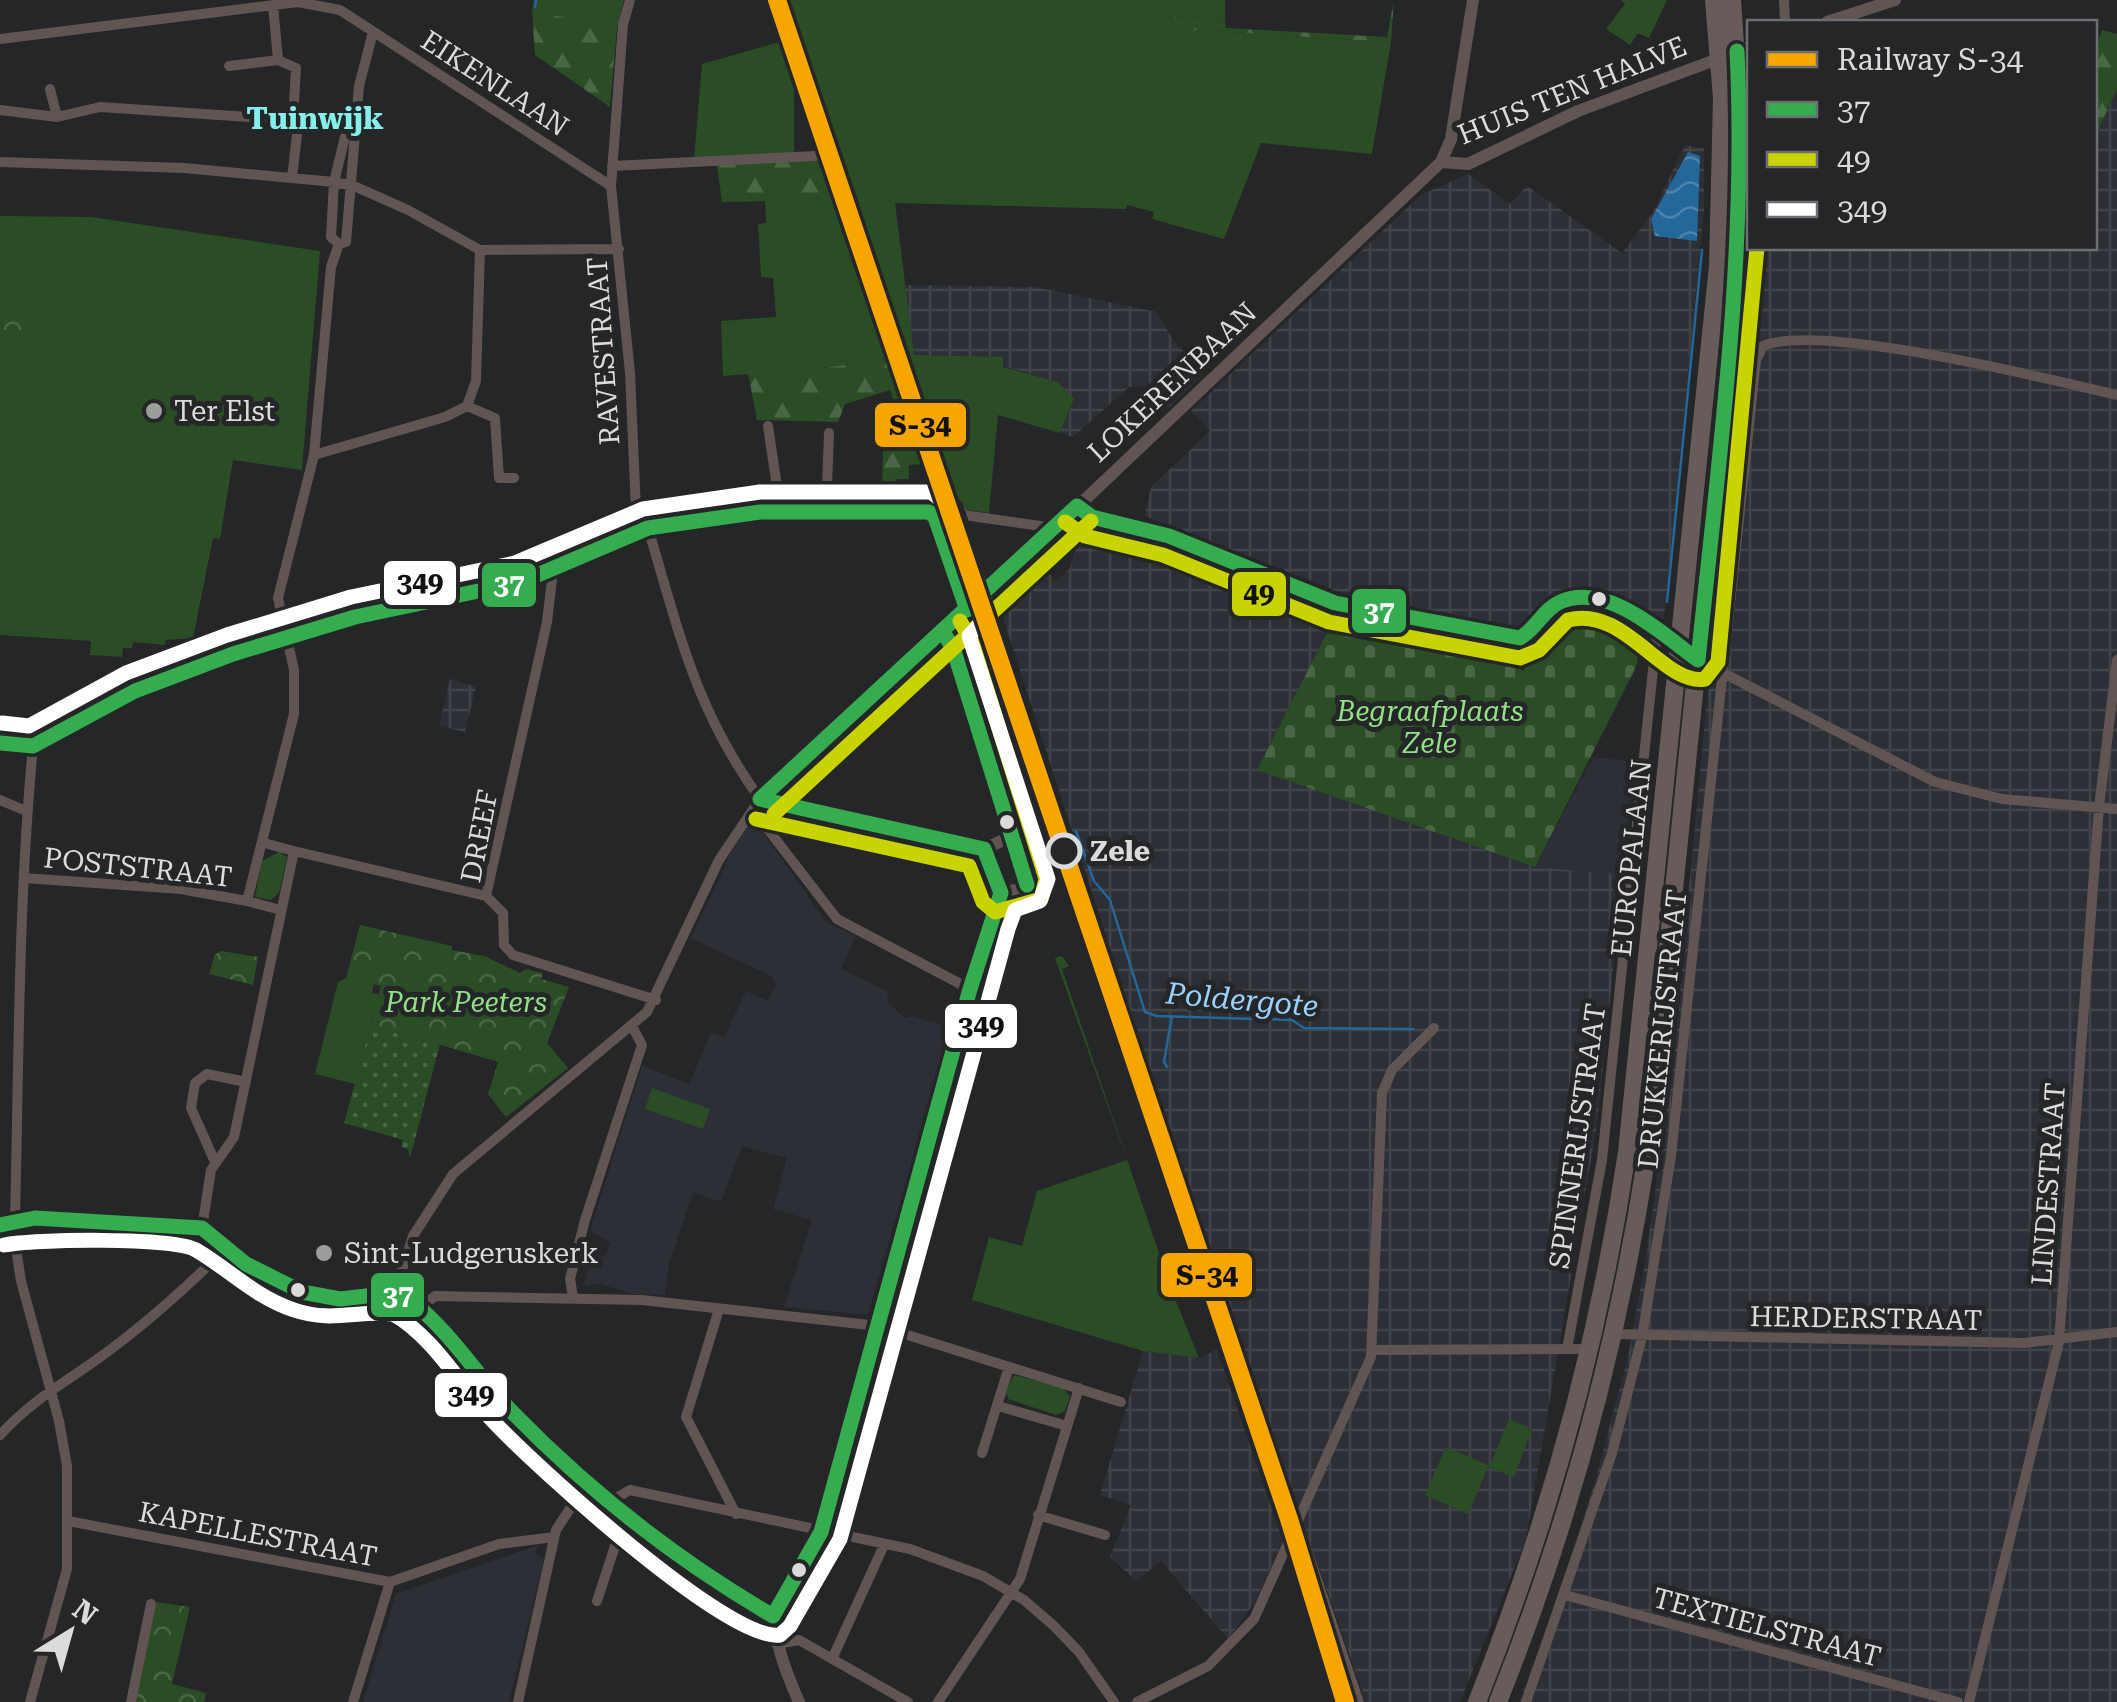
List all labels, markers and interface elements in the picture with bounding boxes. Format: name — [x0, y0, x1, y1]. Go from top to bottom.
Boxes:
legend — [1747, 20, 2097, 250]
street label: EIKENLAAN — [415, 24, 575, 143]
street label: HUIS TEN HALVE — [1453, 30, 1691, 151]
text: Railway S-34 — [1837, 42, 2024, 77]
text: 37 — [1837, 92, 1871, 127]
district label: Tuinwijk — [246, 101, 384, 136]
text: 49 — [1837, 142, 1871, 177]
text: 349 — [1837, 192, 1887, 227]
street label: RAVESTRAAT — [580, 256, 627, 446]
street label: LOKERENBAAN — [1081, 296, 1264, 469]
place label: Ter Elst — [174, 395, 275, 428]
marker: Ter Elst — [143, 400, 165, 422]
line badge: S-34 — [873, 401, 968, 449]
text: S-34 — [889, 409, 951, 442]
line badge: 349 — [382, 559, 458, 607]
line badge: 37 — [480, 561, 538, 609]
text: 349 — [396, 566, 444, 599]
text: 37 — [493, 568, 525, 601]
line badge: 49 — [1230, 570, 1288, 618]
text: 49 — [1243, 577, 1275, 610]
line badge: 37 — [1350, 587, 1408, 635]
unlabelled marker — [1589, 589, 1609, 609]
text: 37 — [1363, 595, 1395, 628]
park label: Begraafplaats Zele — [1335, 695, 1524, 760]
street label: EUROPALAAN — [1605, 758, 1658, 958]
street label: DREEF — [454, 787, 505, 885]
unlabelled marker — [997, 812, 1017, 832]
marker: Zele — [1047, 834, 1081, 868]
place label: Zele — [1090, 835, 1150, 868]
street label: POSTSTRAAT — [42, 841, 234, 894]
street label: DRUKKERIJSTRAAT — [1631, 888, 1694, 1170]
water label: Poldergote — [1164, 975, 1319, 1024]
park label: Park Peeters — [384, 986, 547, 1019]
street label: SPINNERIJSTRAAT — [1543, 1001, 1612, 1271]
line badge: 349 — [943, 1002, 1019, 1050]
text: 349 — [957, 1009, 1005, 1042]
street label: LINDESTRAAT — [2025, 1082, 2072, 1286]
place label: Sint-Ludgeruskerk — [344, 1237, 599, 1270]
marker: Sint-Ludgeruskerk — [313, 1242, 335, 1264]
line badge: S-34 — [1159, 1251, 1254, 1299]
text: S-34 — [1176, 1259, 1238, 1292]
line badge: 37 — [369, 1271, 426, 1319]
text: 37 — [382, 1279, 414, 1312]
unlabelled marker — [288, 1280, 308, 1300]
street label: HERDERSTRAAT — [1749, 1300, 1983, 1337]
line badge: 349 — [433, 1371, 509, 1419]
text: 349 — [447, 1378, 495, 1411]
street label: KAPELLESTRAAT — [136, 1495, 380, 1574]
unlabelled marker — [789, 1560, 809, 1580]
street label: TEXTIELSTRAAT — [1649, 1581, 1885, 1674]
north arrow — [20, 1582, 120, 1682]
text: N — [66, 1593, 103, 1632]

